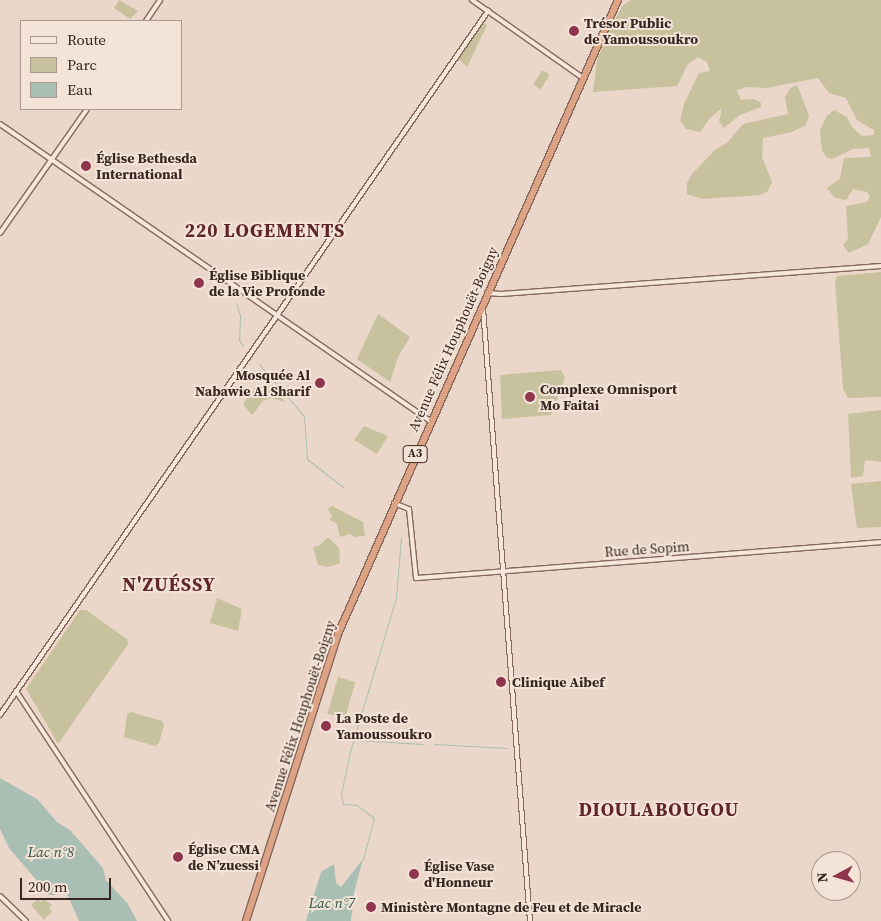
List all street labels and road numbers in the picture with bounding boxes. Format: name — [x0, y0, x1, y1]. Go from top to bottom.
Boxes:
street label: Avenue Félix Houphouët-Boigny — [405, 244, 501, 434]
road number: A3 — [402, 444, 428, 464]
street label: Rue de Sopim — [604, 538, 690, 560]
street label: Avenue Félix Houphouët-Boigny — [261, 618, 339, 814]

